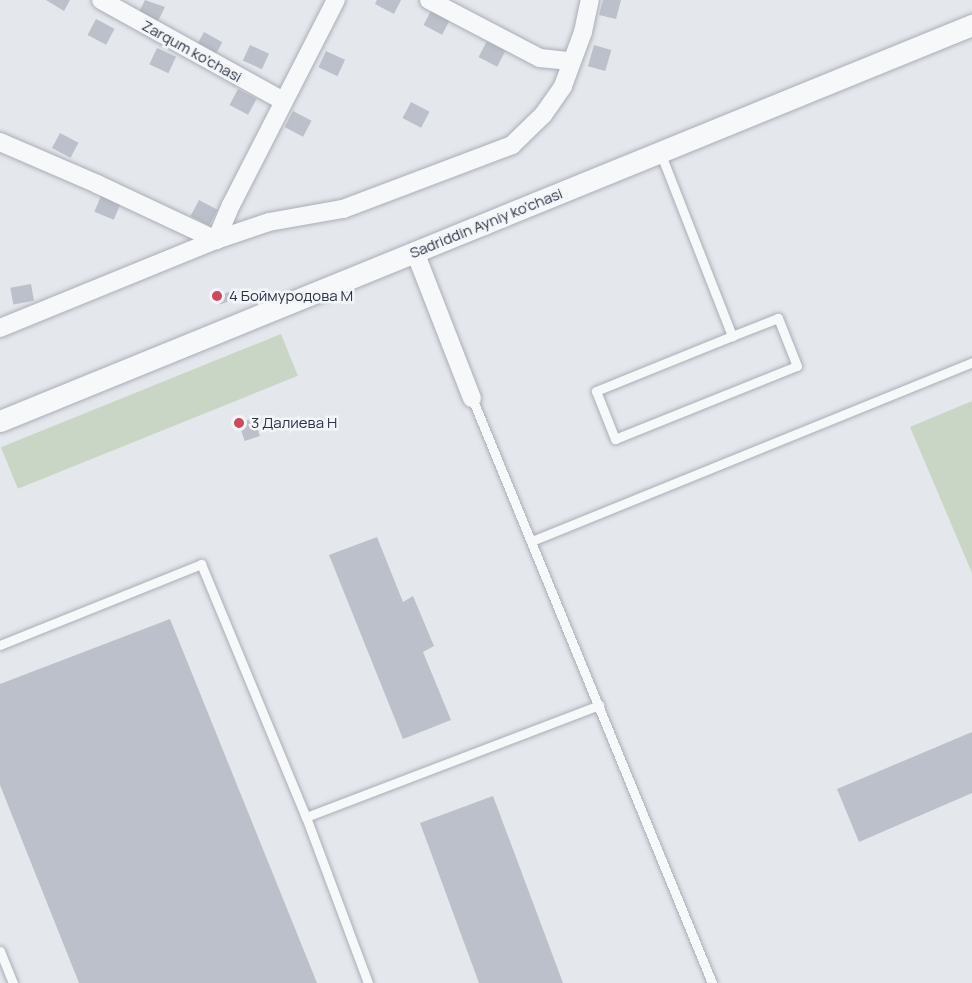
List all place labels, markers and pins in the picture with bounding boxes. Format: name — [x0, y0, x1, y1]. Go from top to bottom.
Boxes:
place label: 4 Боймуродова М — [229, 287, 353, 305]
marker: 4 Боймуродова М — [210, 289, 224, 303]
place label: 3 Далиева Н — [251, 414, 337, 432]
marker: 3 Далиева Н — [232, 416, 246, 430]

